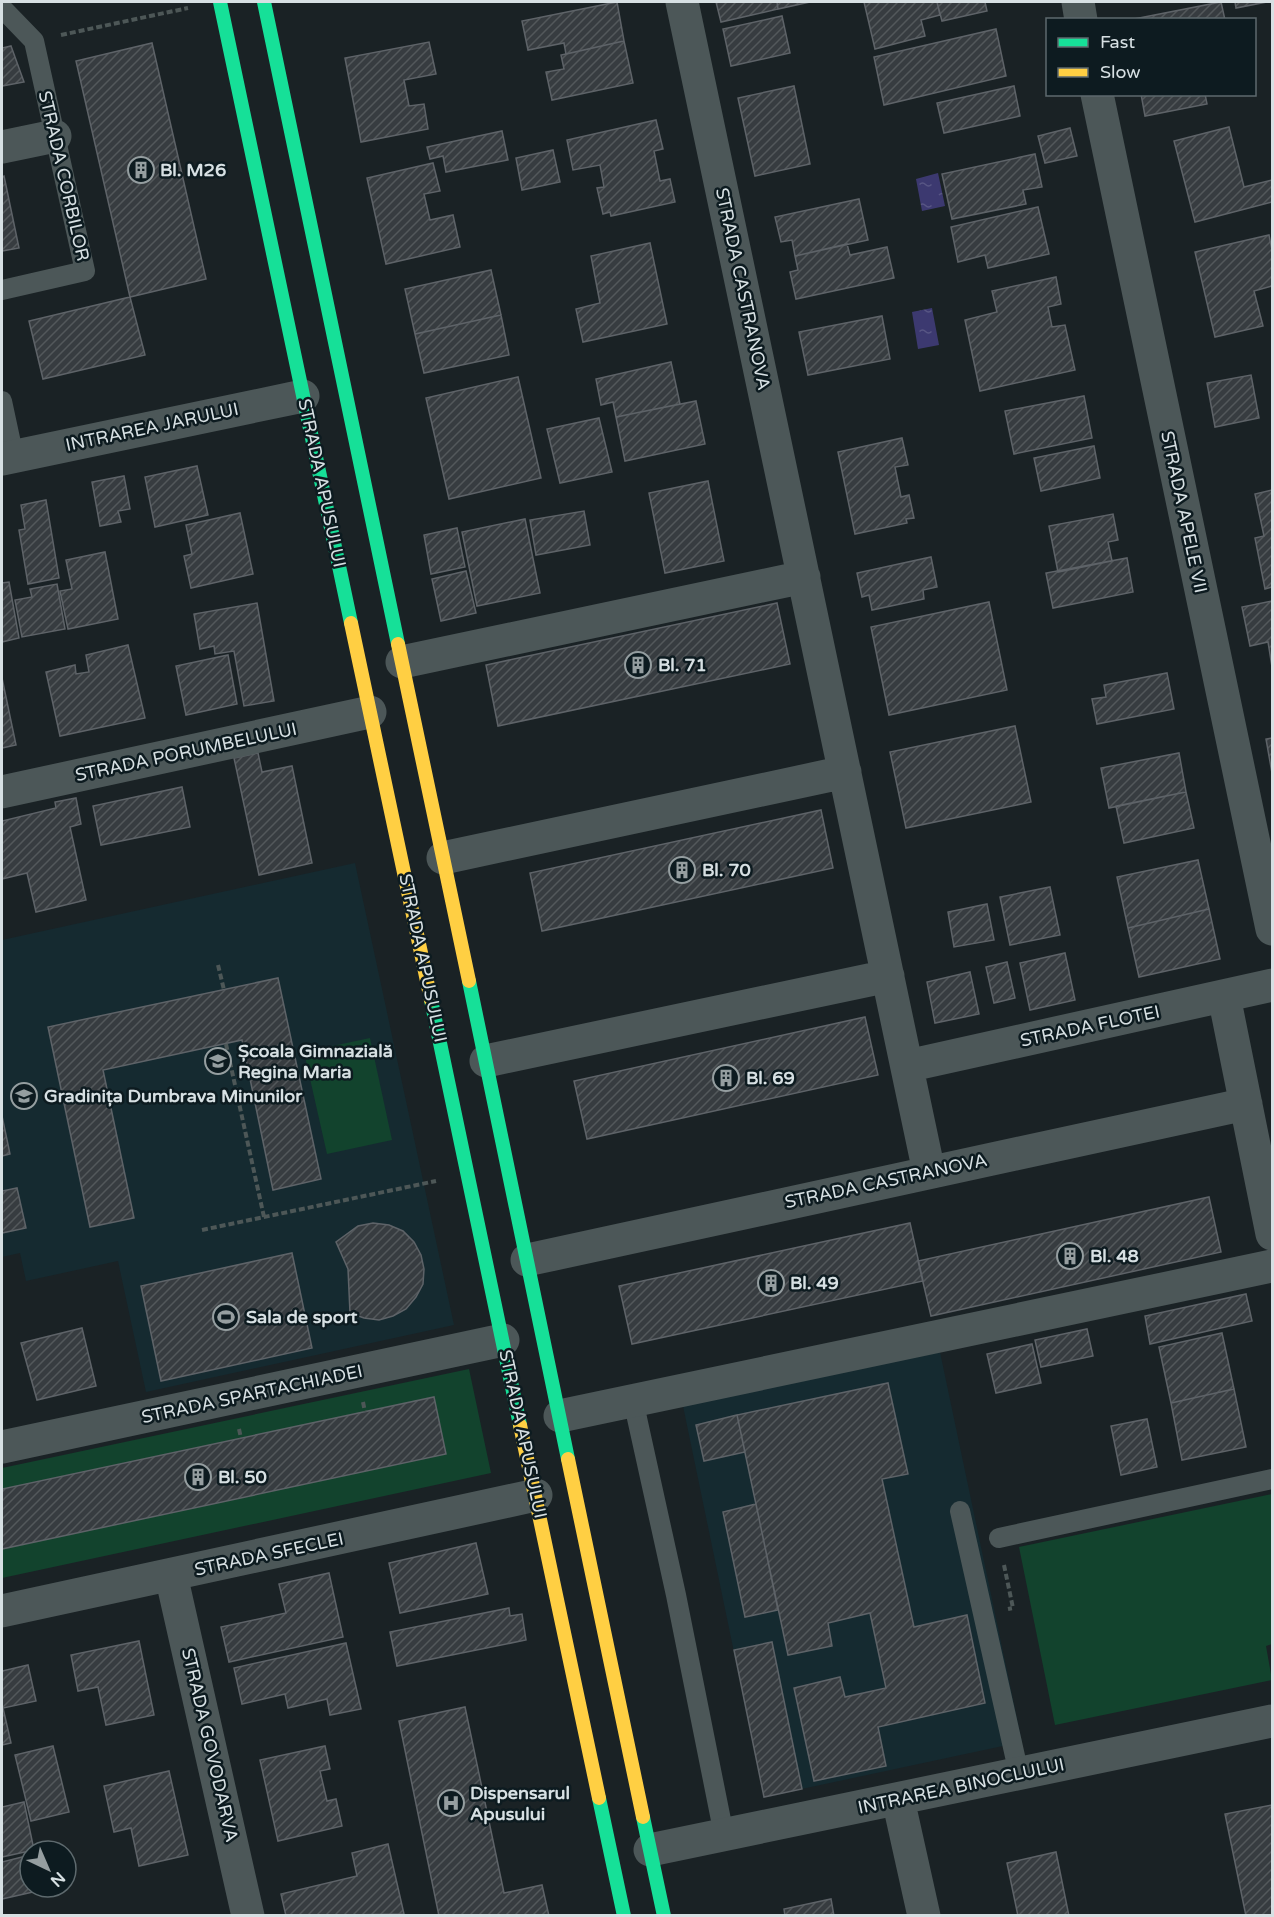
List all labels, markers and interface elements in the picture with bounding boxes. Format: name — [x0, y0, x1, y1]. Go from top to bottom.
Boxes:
legend — [1046, 18, 1256, 96]
text: Fast — [1100, 31, 1135, 53]
text: Slow — [1100, 61, 1141, 83]
street label: STRADA CORBILOR — [34, 89, 94, 263]
building icon: Bl. M26 — [126, 155, 156, 185]
place label: Bl. M26 — [160, 159, 226, 181]
street label: STRADA CASTRANOVA — [711, 186, 775, 392]
street label: STRADA APUSULUI — [293, 397, 351, 569]
street label: INTRAREA JARULUI — [64, 398, 240, 456]
street label: STRADA APELE VII — [1156, 429, 1212, 595]
building icon: Bl. 71 — [623, 650, 653, 680]
place label: Bl. 71 — [658, 654, 707, 676]
street label: STRADA PORUMBELULUI — [73, 718, 299, 786]
building icon: Bl. 70 — [667, 855, 697, 885]
place label: Bl. 70 — [702, 859, 751, 881]
street label: STRADA APUSULUI — [394, 872, 452, 1044]
street label: STRADA FLOTEI — [1018, 1000, 1162, 1052]
place label: Școala Gimnazială Regina Maria — [238, 1040, 393, 1083]
school or university icon: Școala Gimnazială Regina Maria — [203, 1046, 233, 1076]
building icon: Bl. 69 — [711, 1063, 741, 1093]
place label: Bl. 69 — [746, 1067, 795, 1089]
school or university icon: Gradinița Dumbrava Minunilor — [9, 1081, 39, 1111]
place label: Gradinița Dumbrava Minunilor — [44, 1085, 303, 1107]
street label: STRADA CASTRANOVA — [783, 1149, 989, 1213]
building icon: Bl. 48 — [1055, 1241, 1085, 1271]
place label: Bl. 48 — [1090, 1245, 1139, 1267]
building icon: Bl. 49 — [756, 1268, 786, 1298]
place label: Bl. 49 — [790, 1272, 839, 1294]
sports icon: Sala de sport — [211, 1302, 241, 1332]
place label: Sala de sport — [246, 1306, 358, 1328]
street label: STRADA APUSULUI — [494, 1348, 552, 1520]
street label: STRADA SPARTACHIADEI — [139, 1360, 365, 1428]
building icon: Bl. 50 — [183, 1462, 213, 1492]
place label: Bl. 50 — [218, 1466, 267, 1488]
street label: STRADA SFECLEI — [192, 1527, 346, 1581]
street label: STRADA GOVODARVA — [177, 1646, 243, 1844]
street label: INTRAREA BINOCLULUI — [856, 1753, 1066, 1819]
place label: Dispensarul Apusului — [470, 1782, 570, 1825]
hospital icon: Dispensarul Apusului — [436, 1788, 466, 1818]
north arrow — [18, 1839, 78, 1899]
text: N — [46, 1867, 69, 1891]

